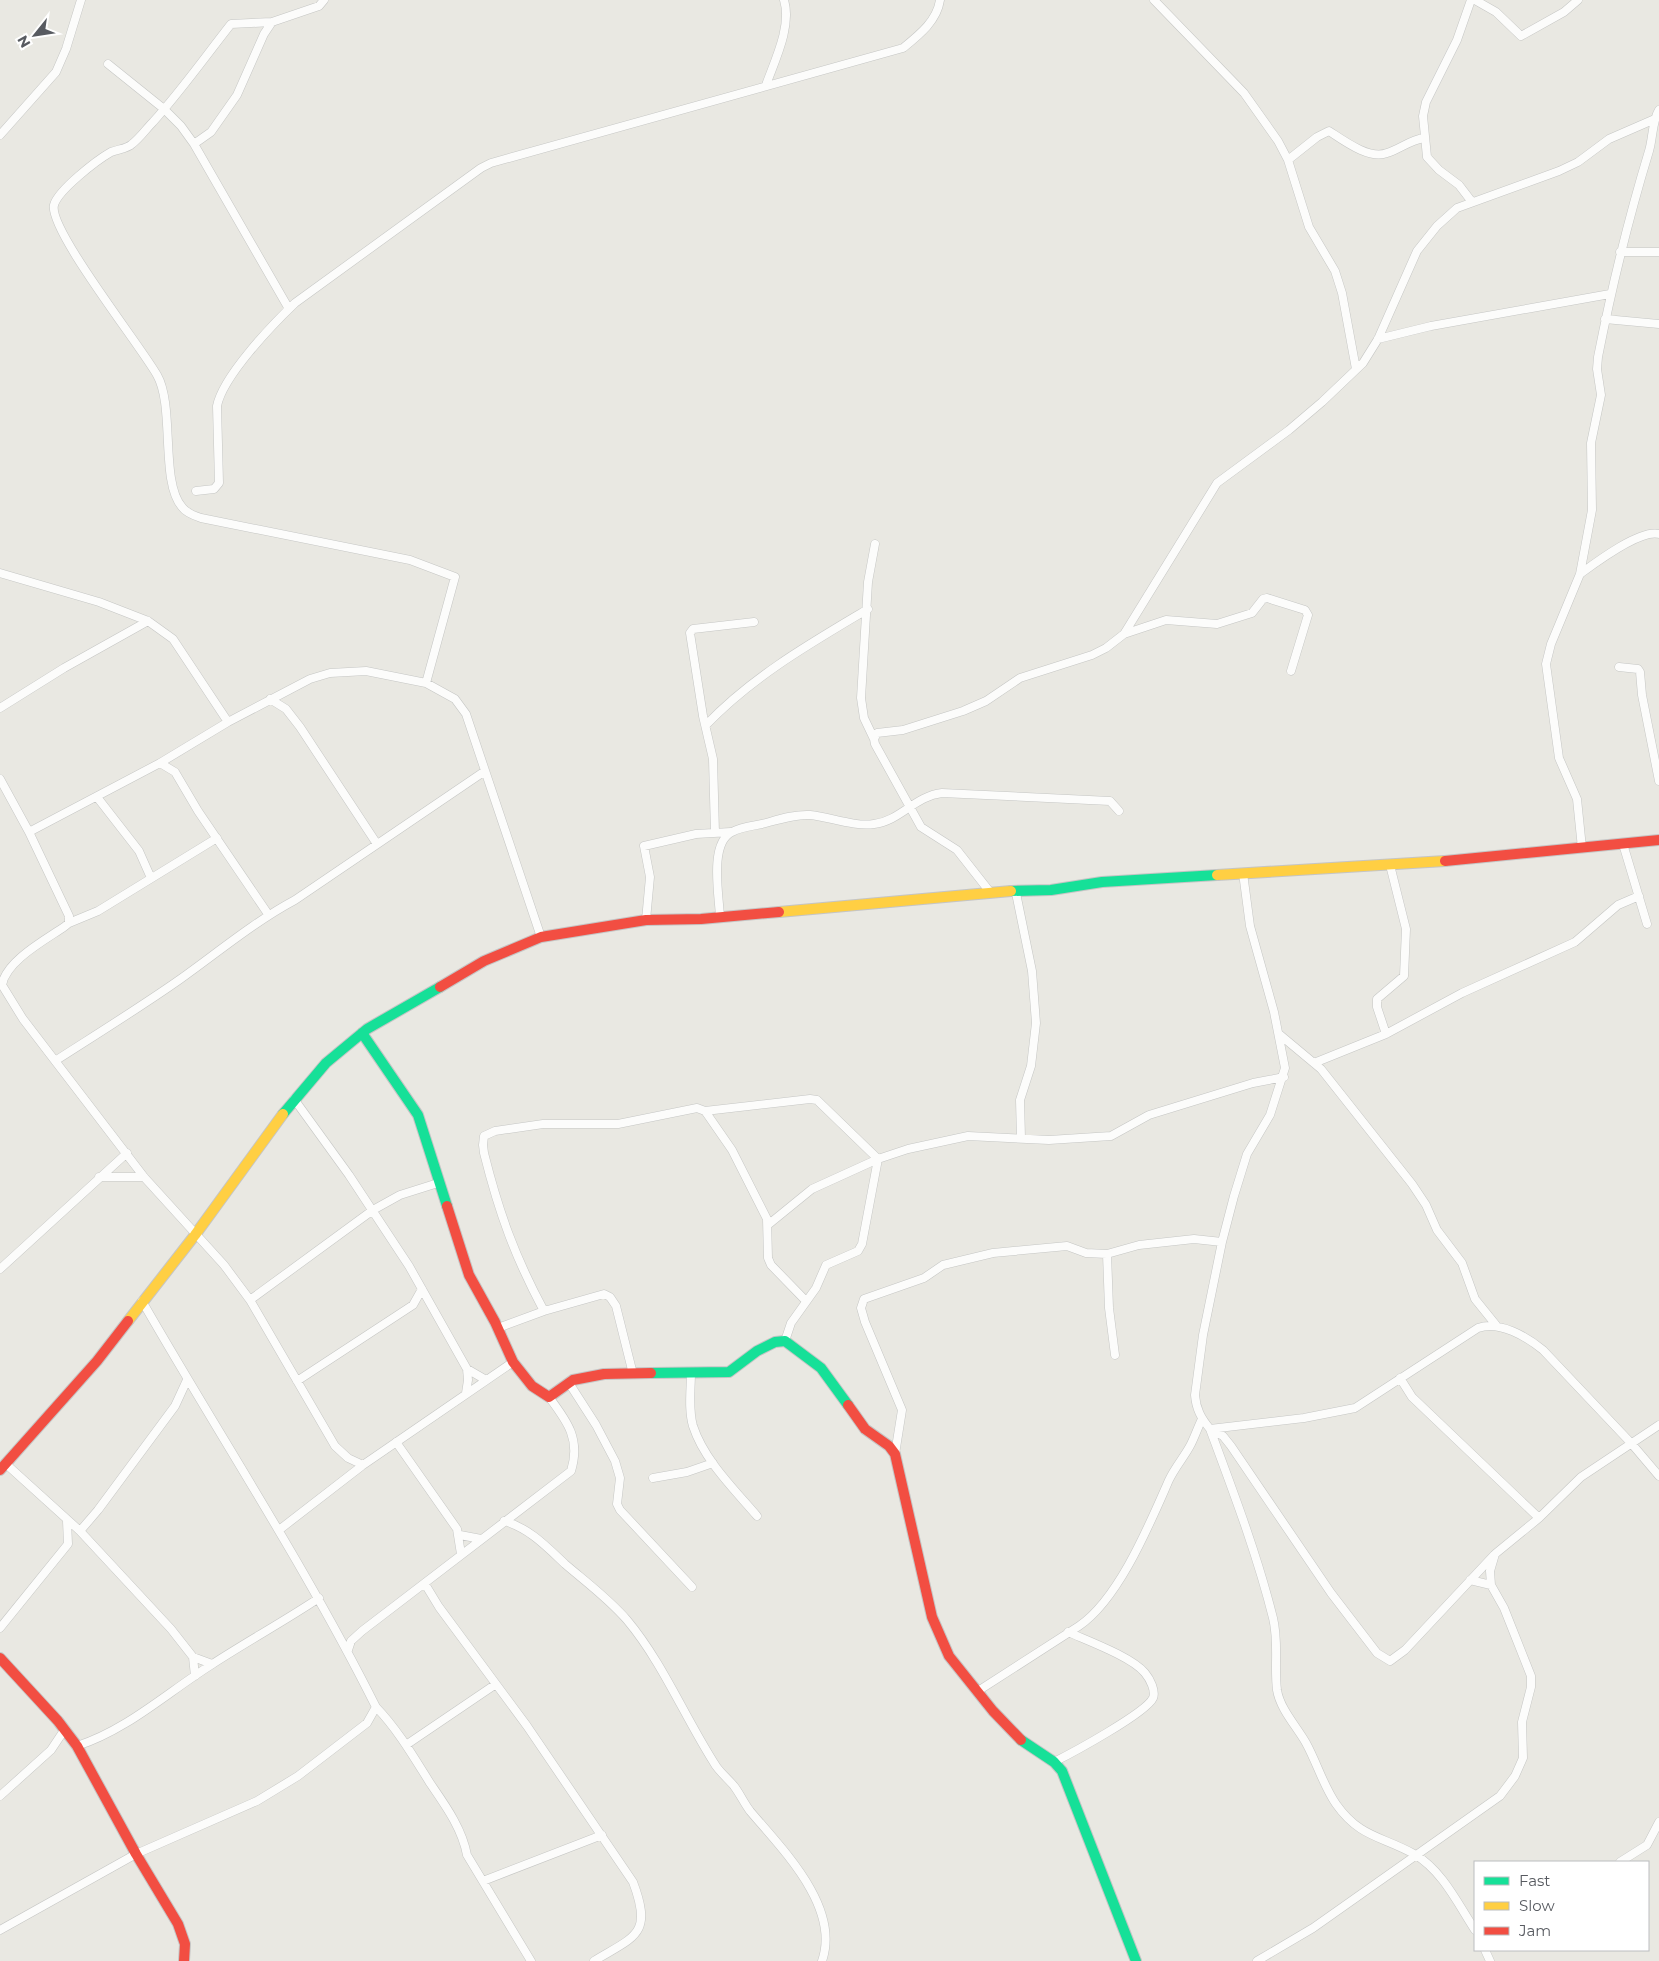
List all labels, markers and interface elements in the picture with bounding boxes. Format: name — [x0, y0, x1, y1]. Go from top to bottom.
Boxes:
north arrow — [10, 10, 60, 60]
text: N — [13, 32, 34, 51]
legend — [1474, 1861, 1649, 1951]
text: Fast — [1519, 1871, 1550, 1890]
text: Slow — [1519, 1896, 1555, 1915]
text: Jam — [1518, 1921, 1551, 1940]

